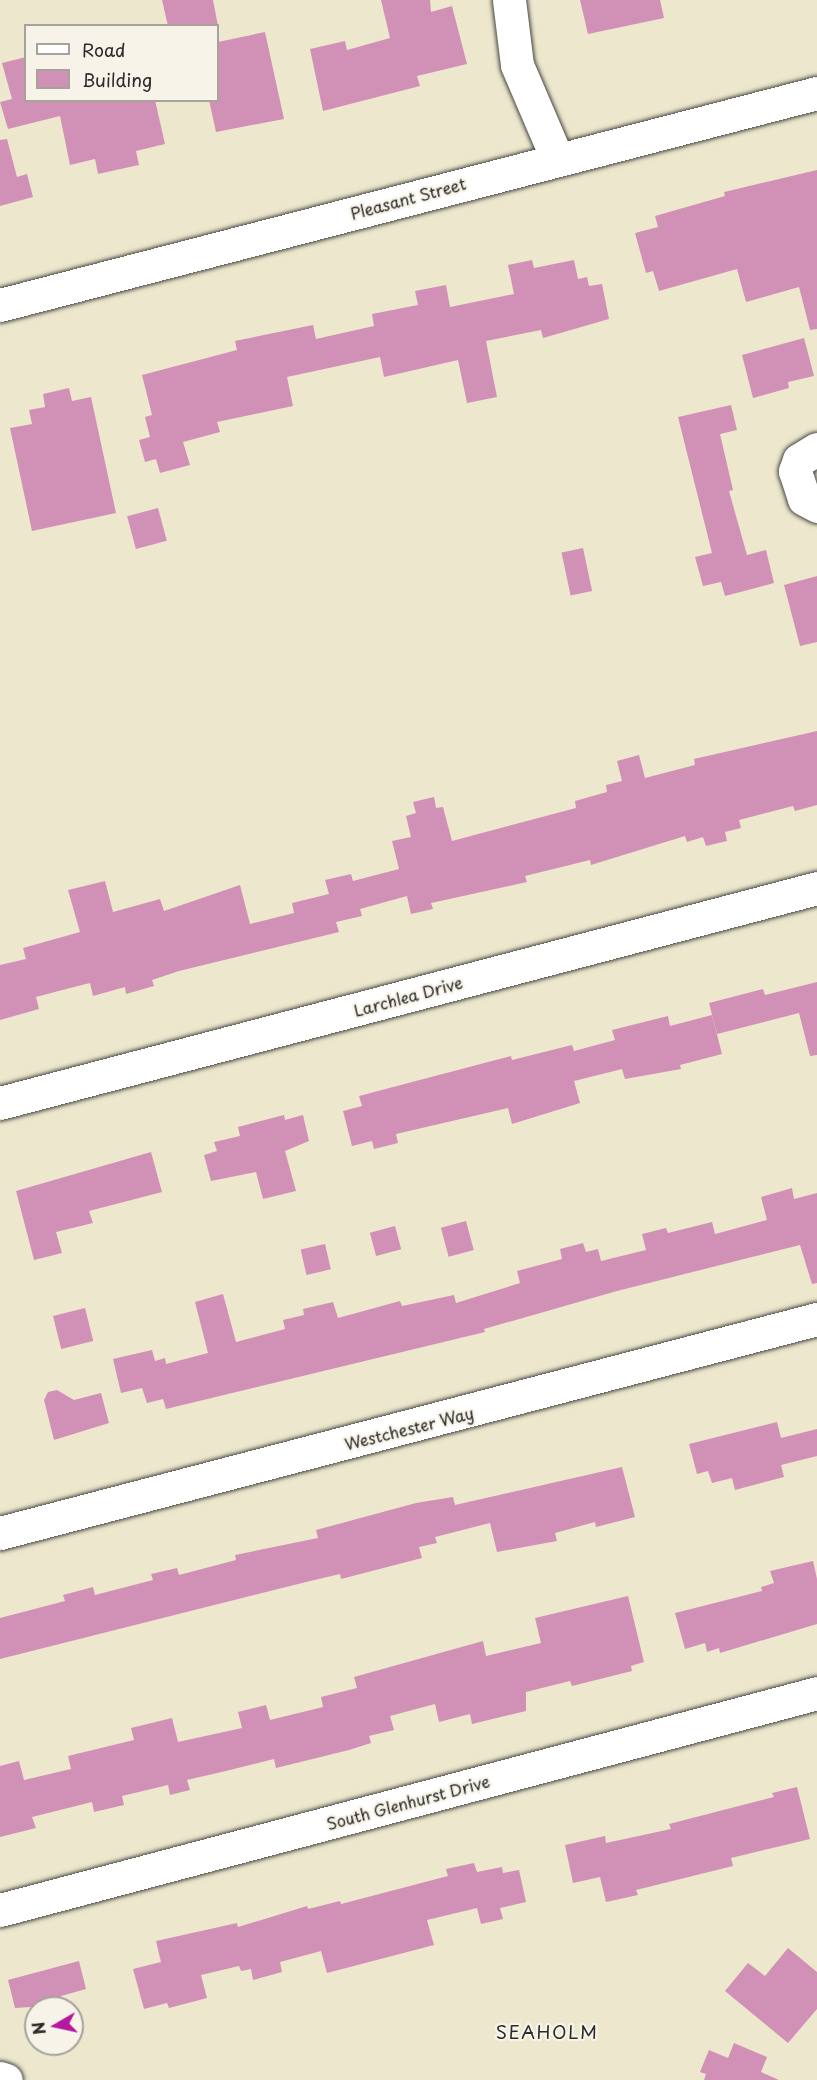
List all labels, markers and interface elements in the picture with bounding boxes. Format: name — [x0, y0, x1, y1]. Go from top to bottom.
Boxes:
legend — [24, 24, 219, 102]
text: Road — [82, 36, 126, 63]
text: Building — [82, 66, 152, 93]
street label: Pleasant Street — [348, 173, 468, 223]
street label: Larchlea Drive — [351, 972, 465, 1020]
street label: Westchester Way — [342, 1403, 476, 1453]
street label: South Glenhurst Drive — [324, 1771, 492, 1833]
north arrow — [24, 1996, 84, 2056]
text: N — [25, 2020, 51, 2037]
district label: SEAHOLM — [495, 2021, 599, 2043]

